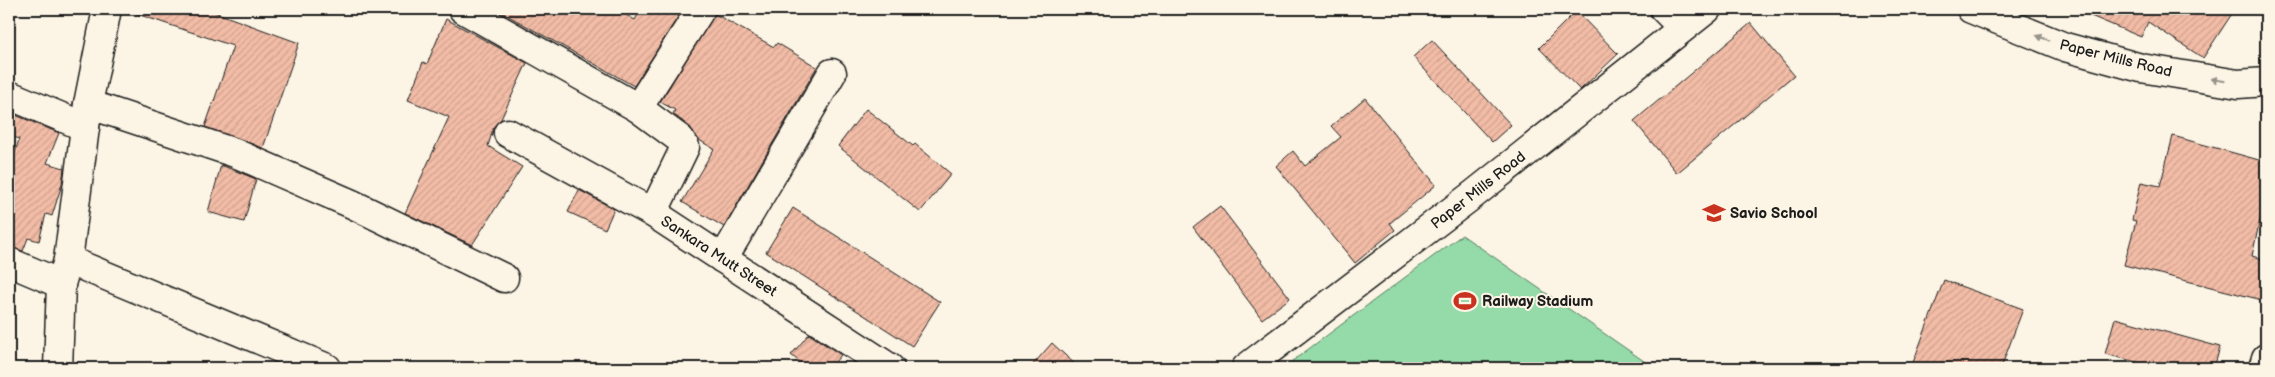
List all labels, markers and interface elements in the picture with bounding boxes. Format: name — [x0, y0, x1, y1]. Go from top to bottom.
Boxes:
one-way arrow — [2036, 34, 2051, 41]
street label: Paper Mills Road — [2058, 35, 2174, 82]
one-way arrow — [2209, 76, 2225, 84]
street label: Paper Mills Road — [1427, 147, 1530, 233]
school or university icon: Savio School — [1701, 200, 1727, 226]
place label: Savio School — [1730, 204, 1817, 223]
street label: Sankara Mutt Street — [657, 212, 781, 301]
sports icon: Railway Stadium — [1452, 288, 1478, 314]
place label: Railway Stadium — [1482, 292, 1593, 311]

